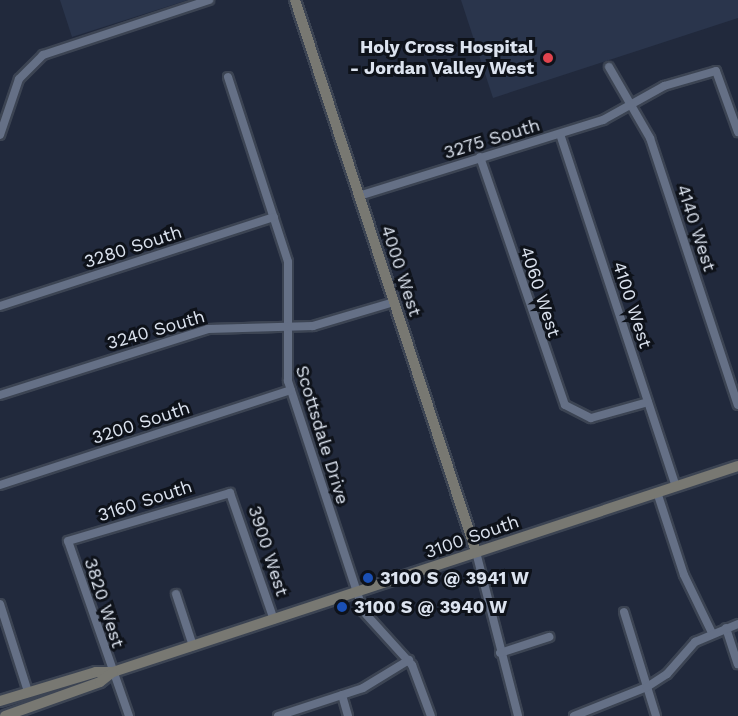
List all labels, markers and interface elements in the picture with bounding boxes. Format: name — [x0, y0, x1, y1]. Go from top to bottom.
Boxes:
place label: Holy Cross Hospital - Jordan Valley West — [348, 37, 534, 80]
marker: Holy Cross Hospital - Jordan Valley West — [539, 49, 557, 67]
street label: 3275 South — [441, 114, 543, 164]
street label: 4140 West — [672, 182, 720, 274]
street label: 3280 South — [81, 221, 185, 273]
street label: 4000 West — [376, 223, 426, 319]
street label: 4060 West — [515, 244, 565, 340]
street label: 4100 West — [608, 259, 656, 351]
street label: 3240 South — [105, 306, 207, 354]
street label: Scottsdale Drive — [291, 363, 353, 507]
street label: 3200 South — [89, 397, 193, 449]
street label: 3160 South — [95, 476, 195, 526]
street label: 3900 West — [243, 503, 293, 599]
street label: 3100 South — [422, 511, 522, 563]
street label: 3820 West — [79, 555, 129, 651]
place label: 3100 S @ 3941 W — [380, 567, 529, 589]
marker: 3100 S @ 3941 W — [361, 571, 375, 585]
place label: 3100 S @ 3940 W — [354, 596, 508, 618]
marker: 3100 S @ 3940 W — [335, 600, 349, 614]

